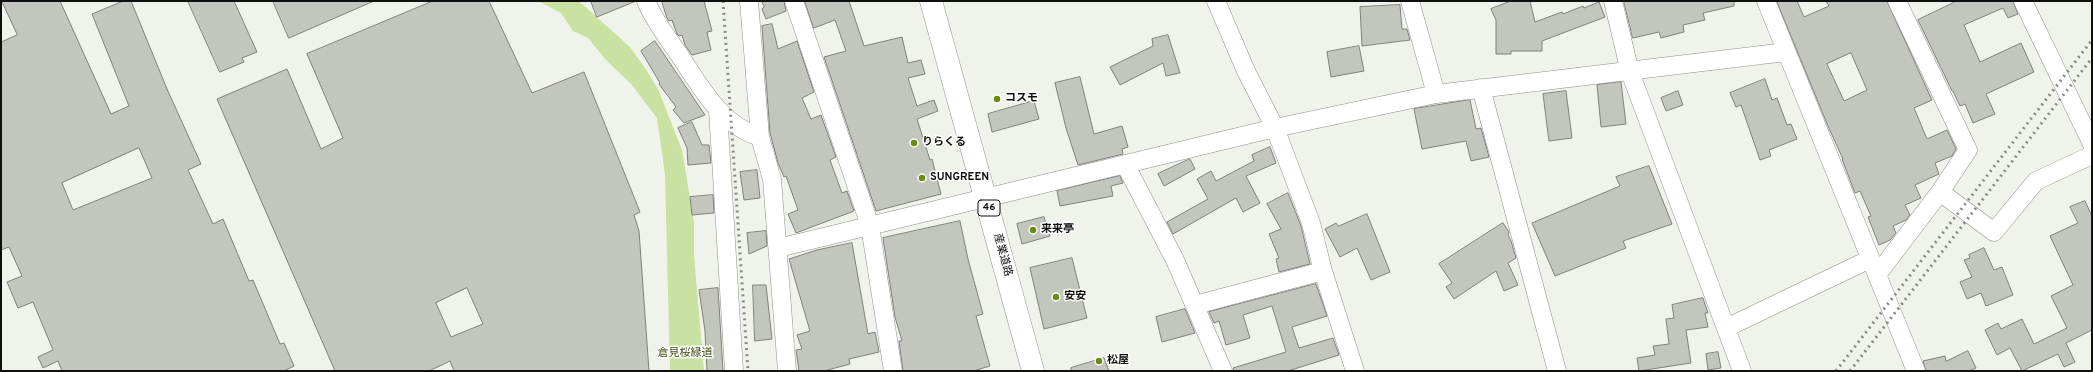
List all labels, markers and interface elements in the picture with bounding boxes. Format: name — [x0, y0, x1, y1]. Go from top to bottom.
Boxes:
place label: コスモ — [1005, 92, 1038, 106]
marker: コスモ — [992, 94, 1002, 104]
place label: りらくる — [922, 136, 966, 150]
marker: りらくる — [909, 138, 919, 148]
place label: SUNGREEN — [930, 171, 989, 185]
marker: SUNGREEN — [917, 173, 927, 183]
road number: 46 — [978, 200, 1000, 216]
place label: 来来亭 — [1041, 223, 1074, 237]
marker: 来来亭 — [1028, 225, 1038, 235]
street label: 産業道路 — [990, 232, 1014, 278]
place label: 安安 — [1064, 290, 1086, 304]
marker: 安安 — [1051, 292, 1061, 302]
park label: 倉見桜緑道 — [658, 347, 712, 361]
place label: 松屋 — [1107, 354, 1129, 368]
marker: 松屋 — [1094, 356, 1104, 366]

